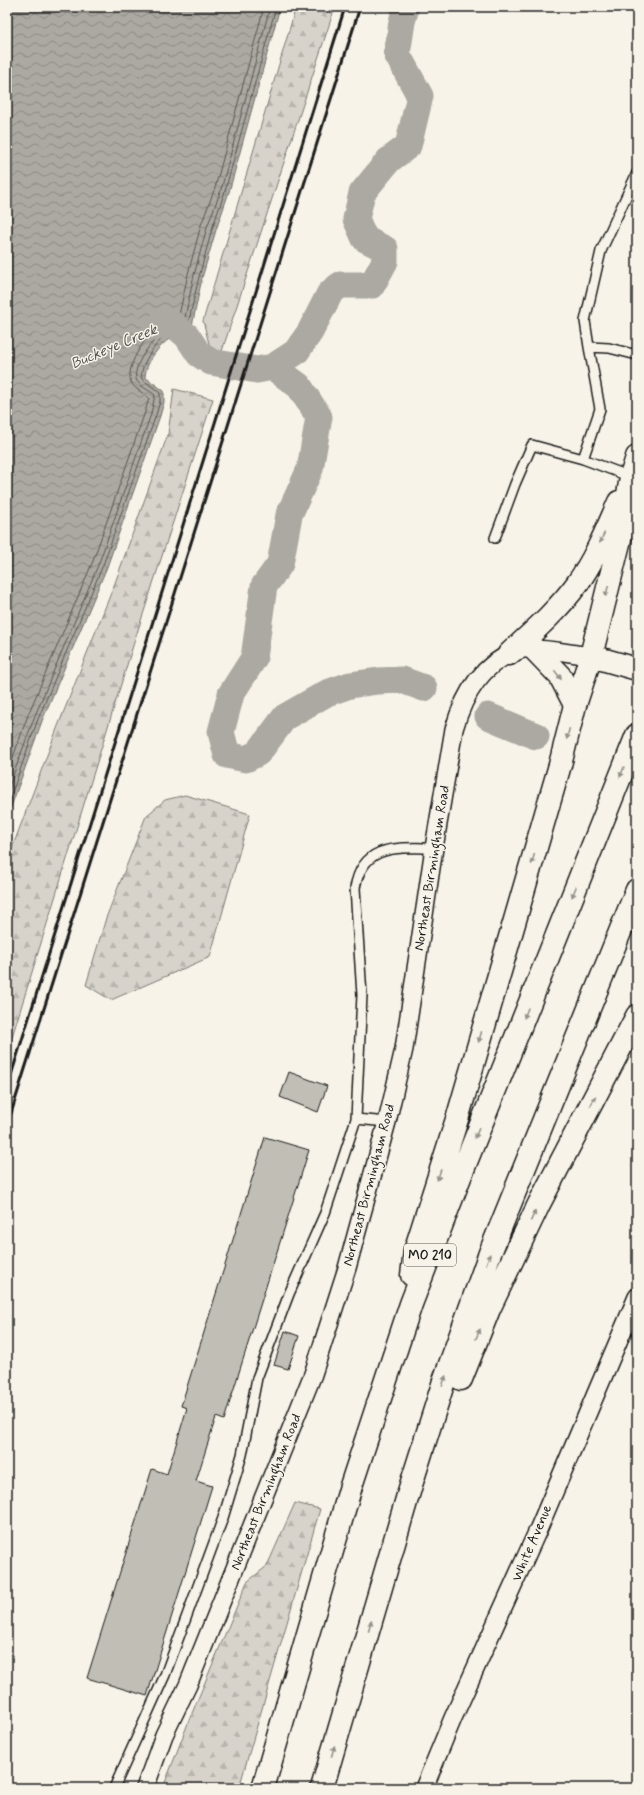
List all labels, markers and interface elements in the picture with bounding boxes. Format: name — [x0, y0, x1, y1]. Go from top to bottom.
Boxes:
water label: Buckeye Creek — [68, 319, 162, 374]
one-way arrow — [599, 532, 605, 544]
one-way arrow — [604, 585, 610, 597]
one-way arrow — [554, 669, 562, 680]
one-way arrow — [565, 728, 571, 740]
one-way arrow — [619, 766, 625, 778]
street label: Northeast Birmingham Road — [410, 784, 456, 952]
one-way arrow — [530, 853, 536, 865]
one-way arrow — [571, 887, 577, 898]
one-way arrow — [522, 1007, 528, 1019]
one-way arrow — [477, 1032, 483, 1044]
one-way arrow — [589, 1095, 596, 1107]
street label: Northeast Birmingham Road — [339, 1102, 401, 1269]
one-way arrow — [474, 1128, 480, 1140]
one-way arrow — [436, 1170, 442, 1182]
one-way arrow — [530, 1211, 536, 1222]
road number: MO 210 — [404, 1244, 456, 1266]
one-way arrow — [485, 1252, 491, 1264]
one-way arrow — [475, 1329, 481, 1340]
one-way arrow — [441, 1375, 447, 1387]
street label: Northeast Birmingham Road — [226, 1411, 308, 1574]
street label: White Avenue — [508, 1501, 556, 1584]
one-way arrow — [367, 1620, 373, 1632]
one-way arrow — [330, 1744, 336, 1756]

